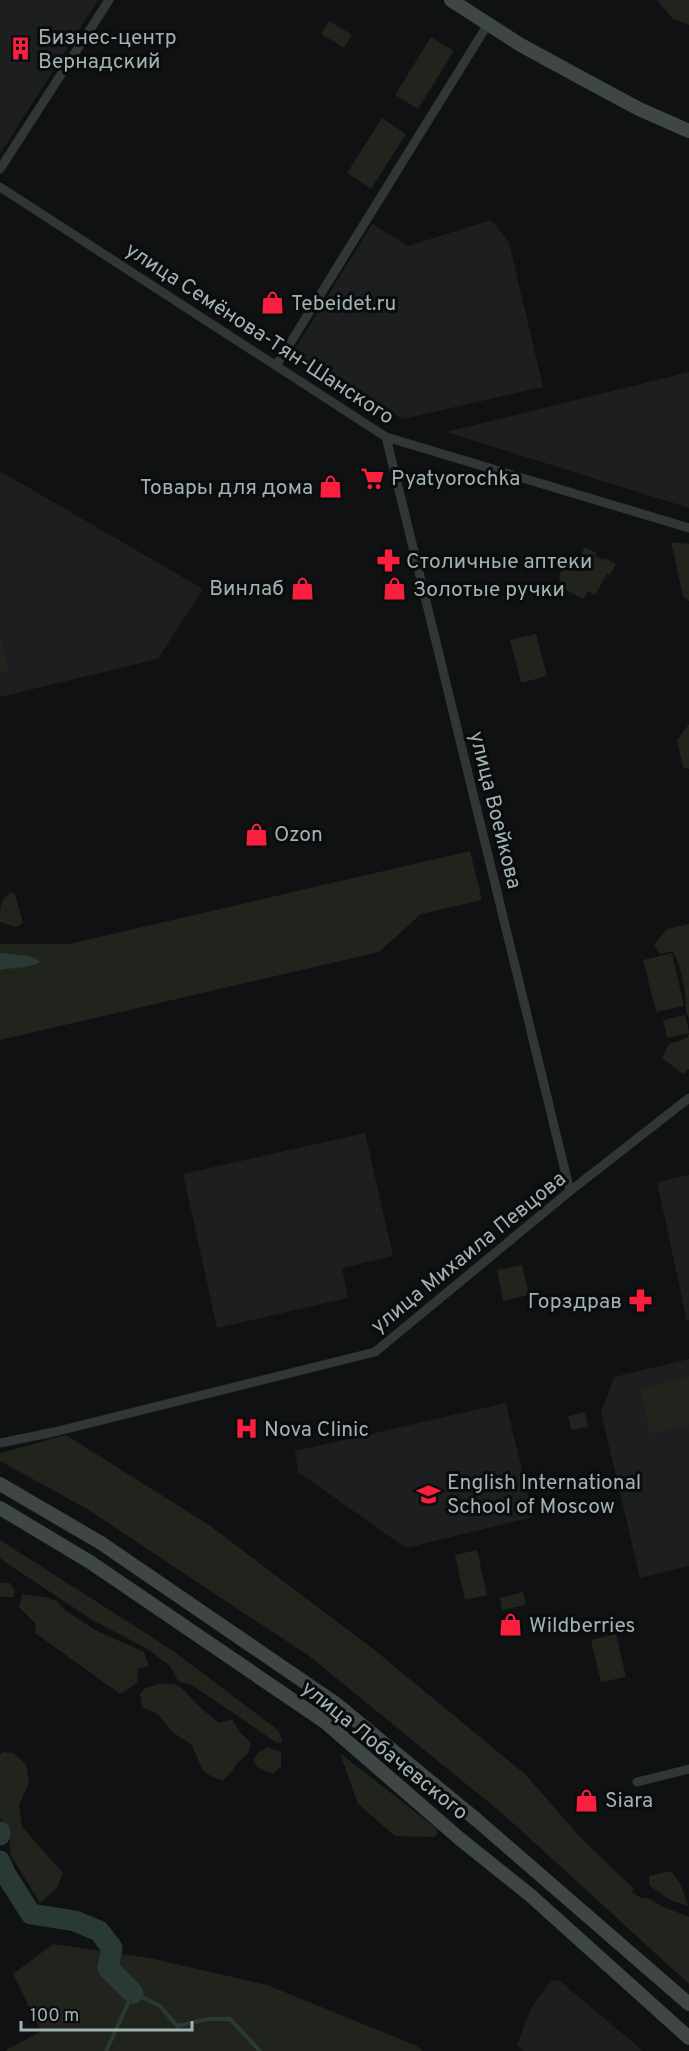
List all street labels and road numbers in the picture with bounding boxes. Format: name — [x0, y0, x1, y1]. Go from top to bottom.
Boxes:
street label: улица Семёнова-Тян-Шанского — [120, 237, 399, 431]
street label: улица Воейкова — [462, 729, 527, 892]
street label: улица Михаила Певцова — [366, 1166, 572, 1340]
street label: улица Лобачевского — [295, 1676, 473, 1827]

